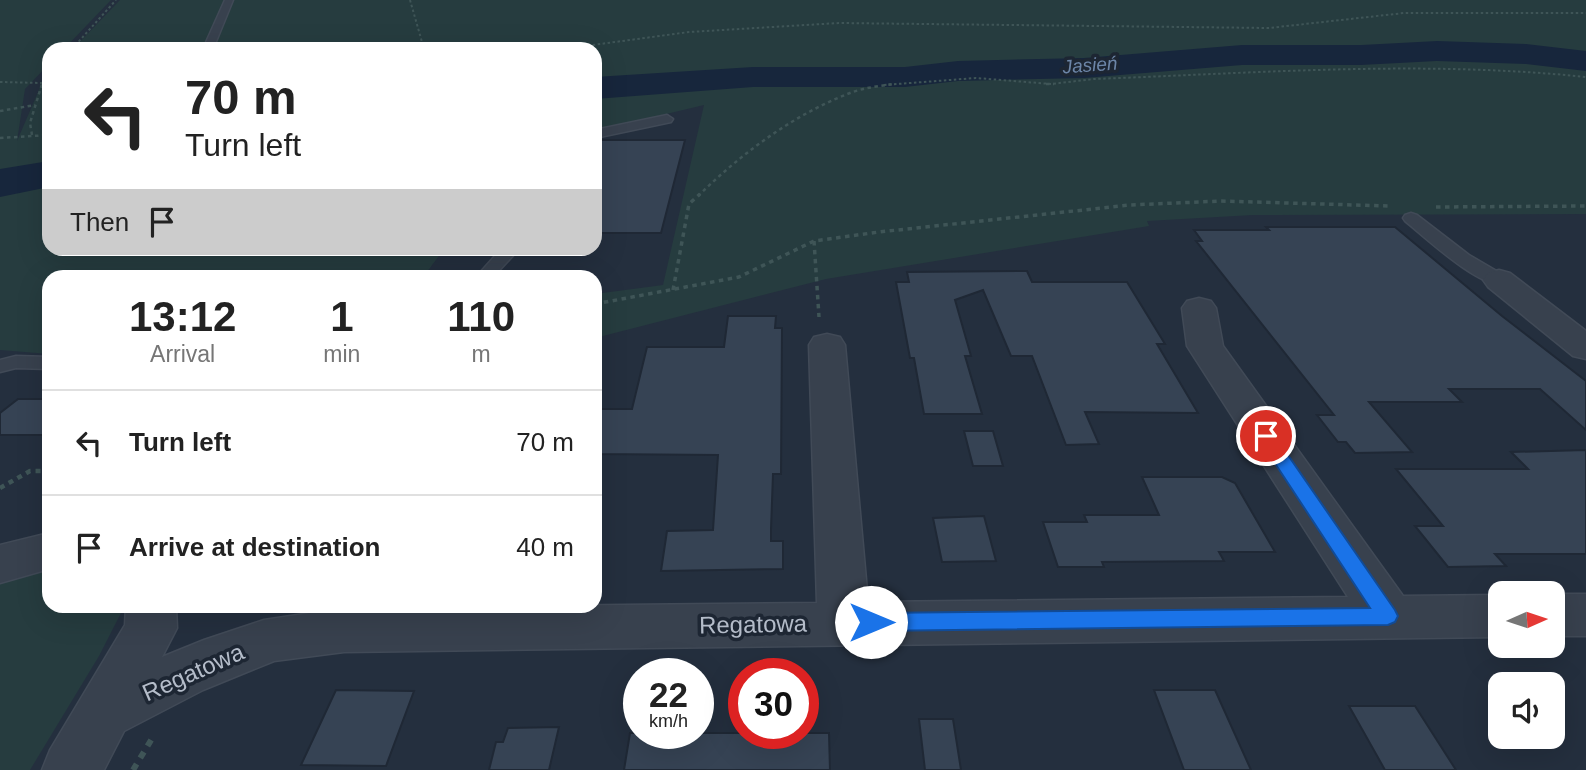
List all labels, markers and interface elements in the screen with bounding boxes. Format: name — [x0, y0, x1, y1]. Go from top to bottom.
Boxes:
water label: Jasień — [1061, 53, 1118, 77]
icon: left — [70, 70, 161, 161]
text: 70 m — [185, 70, 297, 124]
text: Turn left — [185, 127, 301, 163]
icon: arrive — [143, 203, 181, 241]
text: Then — [70, 207, 129, 237]
text: 13:12 — [129, 293, 236, 340]
text: 1 — [330, 293, 354, 340]
text: 110 — [447, 293, 515, 340]
text: Arrival — [150, 341, 215, 367]
text: min — [323, 341, 360, 367]
text: m — [472, 341, 491, 367]
pin — [1236, 406, 1296, 466]
icon: arrive — [1247, 417, 1285, 455]
icon: left — [70, 424, 108, 462]
text: Turn left — [129, 427, 231, 457]
text: 70 m — [516, 427, 574, 457]
icon: arrive — [70, 529, 108, 567]
text: Arrive at destination — [129, 532, 380, 562]
text: 40 m — [516, 532, 574, 562]
north arrow — [1488, 581, 1564, 658]
map controls — [1488, 581, 1565, 749]
position arrow — [834, 585, 908, 659]
street label: Regatowa — [699, 610, 808, 638]
street label: Regatowa — [138, 637, 248, 706]
speed limit sign: 30 — [728, 658, 819, 749]
button: sound — [1488, 672, 1565, 749]
text: 22 — [649, 675, 688, 714]
text: km/h — [649, 711, 688, 731]

